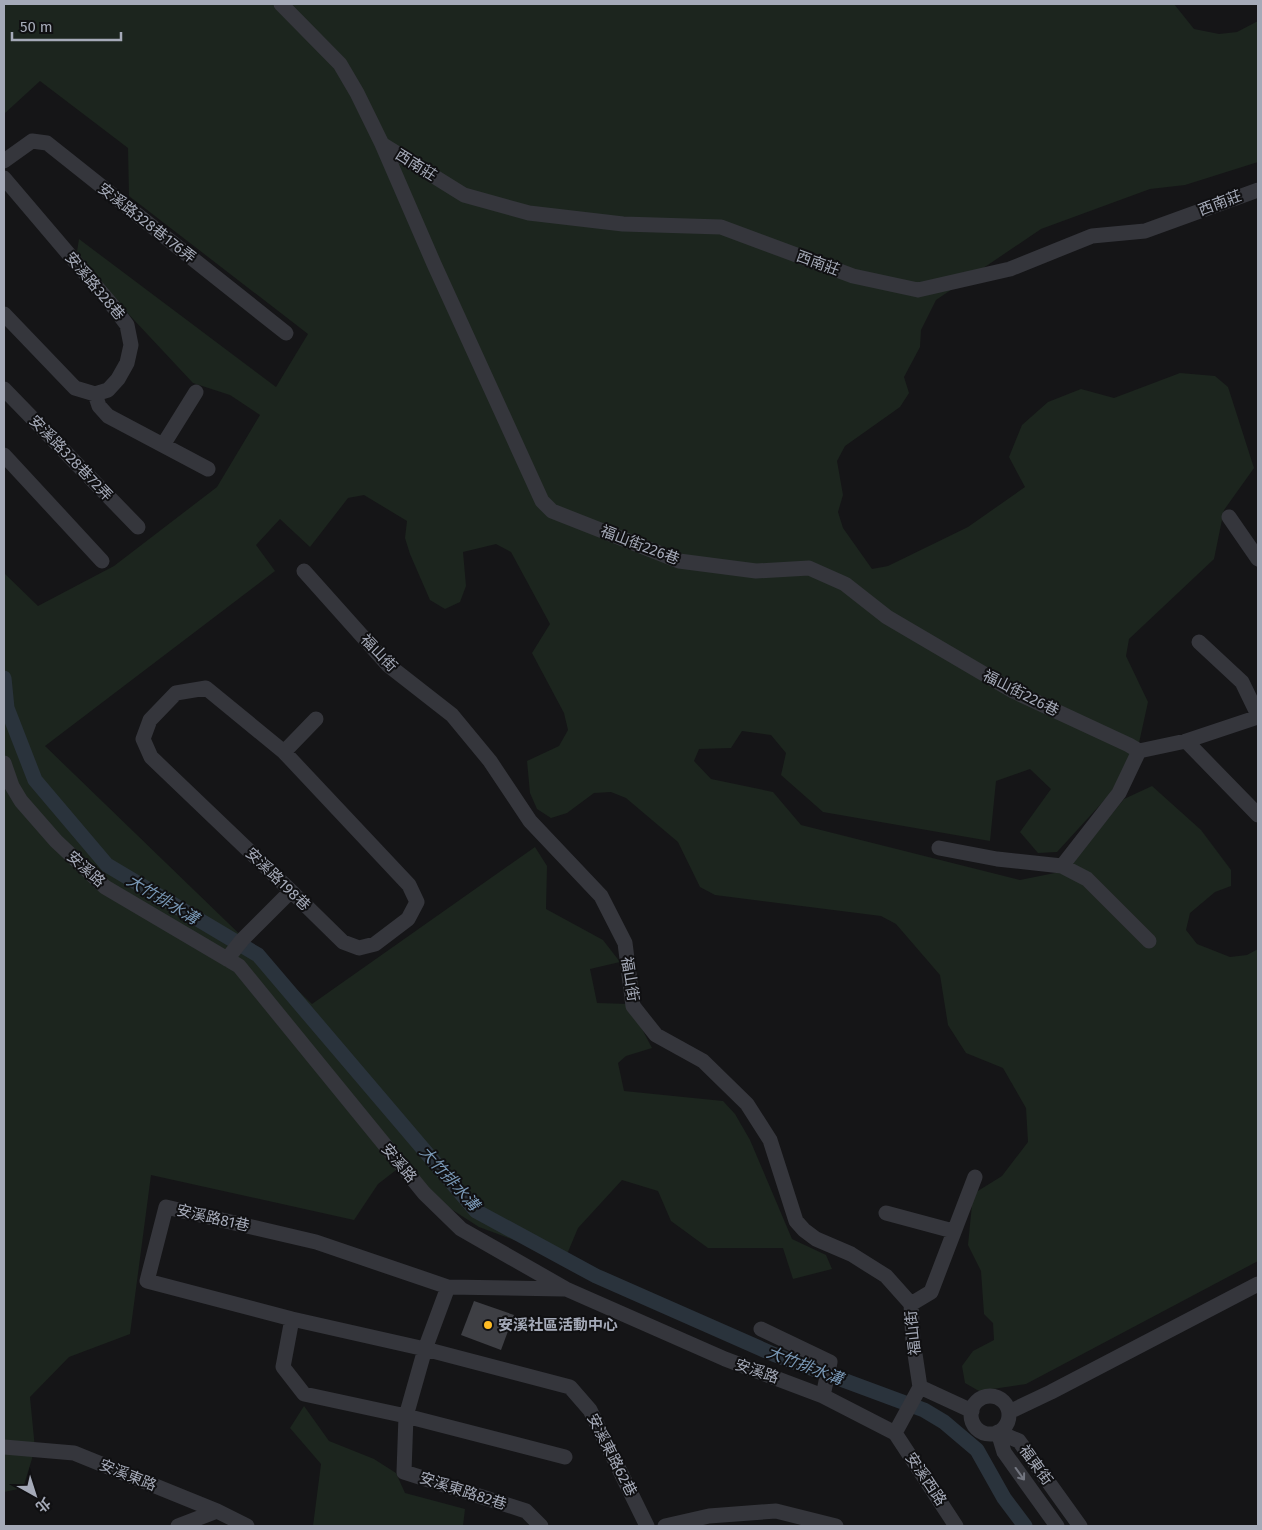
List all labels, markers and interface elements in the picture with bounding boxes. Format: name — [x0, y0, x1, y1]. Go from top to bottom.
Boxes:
scale bar — [12, 10, 121, 42]
text: 50 m — [20, 18, 53, 36]
street label: 西南莊 — [392, 145, 440, 185]
street label: 安溪路328巷176弄 — [95, 179, 199, 267]
street label: 西南莊 — [1196, 187, 1244, 219]
street label: 西南莊 — [794, 247, 842, 279]
street label: 安溪路328巷 — [61, 248, 129, 324]
street label: 安溪路328巷72弄 — [26, 412, 116, 504]
street label: 福山街226巷 — [598, 522, 682, 568]
street label: 福山街 — [357, 631, 401, 675]
street label: 福山街226巷 — [980, 666, 1062, 720]
street label: 安溪路198巷 — [242, 844, 314, 914]
street label: 安溪路 — [63, 847, 109, 891]
water label: 大竹排水溝 — [124, 871, 204, 929]
street label: 福山街 — [618, 955, 642, 1003]
street label: 安溪路 — [378, 1140, 420, 1186]
water label: 大竹排水溝 — [416, 1142, 485, 1216]
street label: 安溪路81巷 — [175, 1201, 251, 1235]
street label: 福山街 — [902, 1310, 924, 1356]
place label: 安溪社區活動中心 — [498, 1316, 618, 1334]
marker: 安溪社區活動中心 — [482, 1319, 494, 1331]
water label: 大竹排水溝 — [764, 1342, 847, 1389]
street label: 安溪路 — [733, 1355, 781, 1387]
street label: 安溪東路62巷 — [583, 1411, 641, 1499]
street label: 福東街 — [1015, 1442, 1057, 1488]
street label: 安溪西路 — [902, 1449, 950, 1509]
street label: 安溪東路 — [97, 1455, 159, 1495]
one-way arrow — [1015, 1467, 1025, 1481]
street label: 安溪東路82巷 — [417, 1468, 509, 1514]
north arrow — [10, 1470, 60, 1520]
text: 北 — [32, 1494, 54, 1516]

